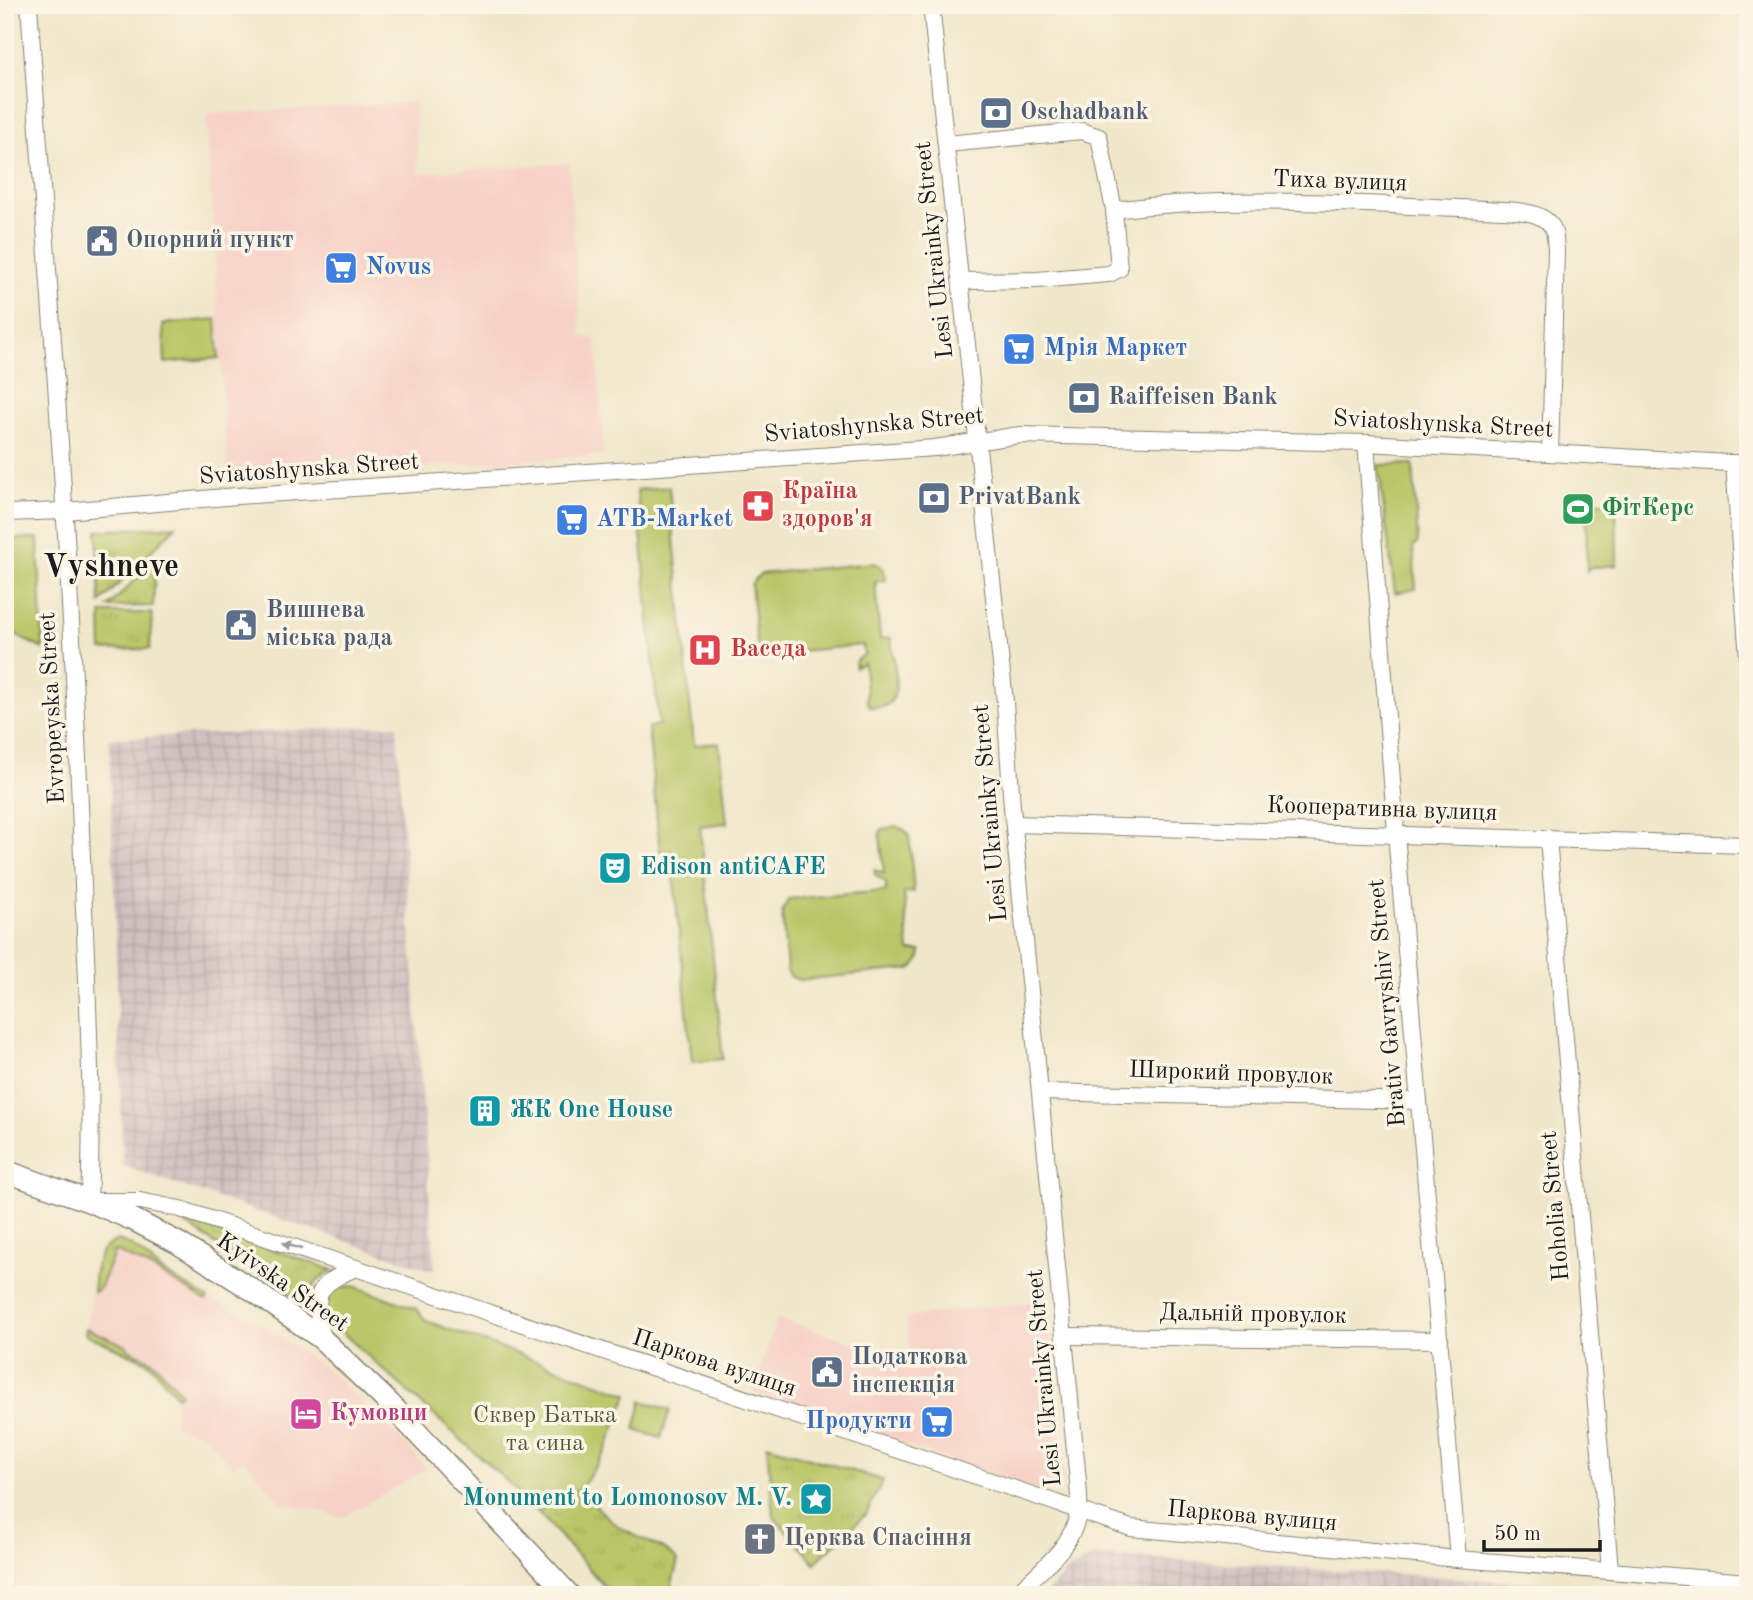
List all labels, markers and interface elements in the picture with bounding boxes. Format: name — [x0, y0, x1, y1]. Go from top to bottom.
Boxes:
bank icon: Oschadbank — [977, 94, 1015, 132]
place label: Oschadbank — [1020, 101, 1149, 125]
street label: Lesi Ukrainky Street — [912, 140, 958, 360]
street label: Тиха вулиця — [1272, 168, 1408, 196]
public building icon: Опорний пункт — [83, 222, 121, 260]
place label: Опорний пункт — [126, 229, 294, 253]
supermarket icon: Novus — [322, 249, 360, 287]
place label: Novus — [366, 256, 431, 280]
supermarket icon: Мрія Маркет — [1000, 330, 1038, 368]
place label: Мрія Маркет — [1044, 337, 1187, 361]
bank icon: Raiffeisen Bank — [1065, 379, 1103, 417]
place label: Raiffeisen Bank — [1108, 386, 1278, 410]
street label: Sviatoshynska Street — [763, 404, 985, 448]
street label: Sviatoshynska Street — [1332, 407, 1554, 443]
street label: Sviatoshynska Street — [198, 450, 420, 490]
bank icon: PrivatBank — [915, 479, 953, 517]
place label: Країна здоров'я — [782, 480, 873, 532]
place label: PrivatBank — [958, 486, 1081, 510]
pharmacy icon: Країна здоров'я — [739, 487, 777, 525]
sports icon: ФітКерс — [1559, 490, 1597, 528]
place label: ФітКерс — [1602, 497, 1694, 521]
supermarket icon: ATB-Market — [553, 501, 591, 539]
place label: ATB-Market — [596, 508, 733, 532]
district label: Vyshneve — [43, 552, 179, 584]
place label: Вишнева міська рада — [266, 599, 393, 651]
public building icon: Вишнева міська рада — [222, 606, 260, 644]
street label: Evropeyska Street — [36, 611, 70, 805]
hospital icon: Васеда — [686, 631, 724, 669]
place label: Васеда — [730, 638, 806, 662]
street label: Lesi Ukrainky Street — [970, 703, 1012, 923]
street label: Кооперативна вулиця — [1266, 794, 1498, 826]
theatre icon: Edison antiCAFE — [596, 849, 634, 887]
place label: Edison antiCAFE — [640, 856, 826, 880]
street label: Brativ Gavryshiv Street — [1365, 878, 1411, 1128]
street label: Широкий провулок — [1128, 1058, 1334, 1090]
building icon: ЖК One House — [466, 1092, 504, 1130]
place label: ЖК One House — [510, 1099, 673, 1123]
street label: Hoholia Street — [1537, 1130, 1575, 1282]
street label: Kyivska Street — [212, 1229, 352, 1337]
one-way arrow — [281, 1240, 302, 1251]
street label: Lesi Ukrainky Street — [1024, 1268, 1066, 1488]
street label: Дальній провулок — [1159, 1301, 1347, 1329]
street label: Паркова вулиця — [629, 1326, 799, 1402]
place label: Податкова інспекція — [852, 1346, 968, 1398]
public building icon: Податкова інспекція — [808, 1353, 846, 1391]
hotel icon: Кумовци — [287, 1395, 325, 1433]
place label: Кумовци — [330, 1402, 428, 1426]
supermarket icon: Продукти — [918, 1403, 956, 1441]
park label: Сквер Батька та сина — [473, 1404, 617, 1456]
place label: Продукти — [805, 1410, 912, 1434]
place icon: Monument to Lomonosov M. V. — [797, 1480, 835, 1518]
place label: Monument to Lomonosov M. V. — [463, 1487, 792, 1511]
street label: Паркова вулиця — [1166, 1498, 1338, 1536]
scale bar — [1484, 1509, 1599, 1553]
church icon: Церква Спасіння — [741, 1520, 779, 1558]
text: 50 m — [1494, 1524, 1541, 1545]
place label: Церква Спасіння — [784, 1527, 972, 1551]

